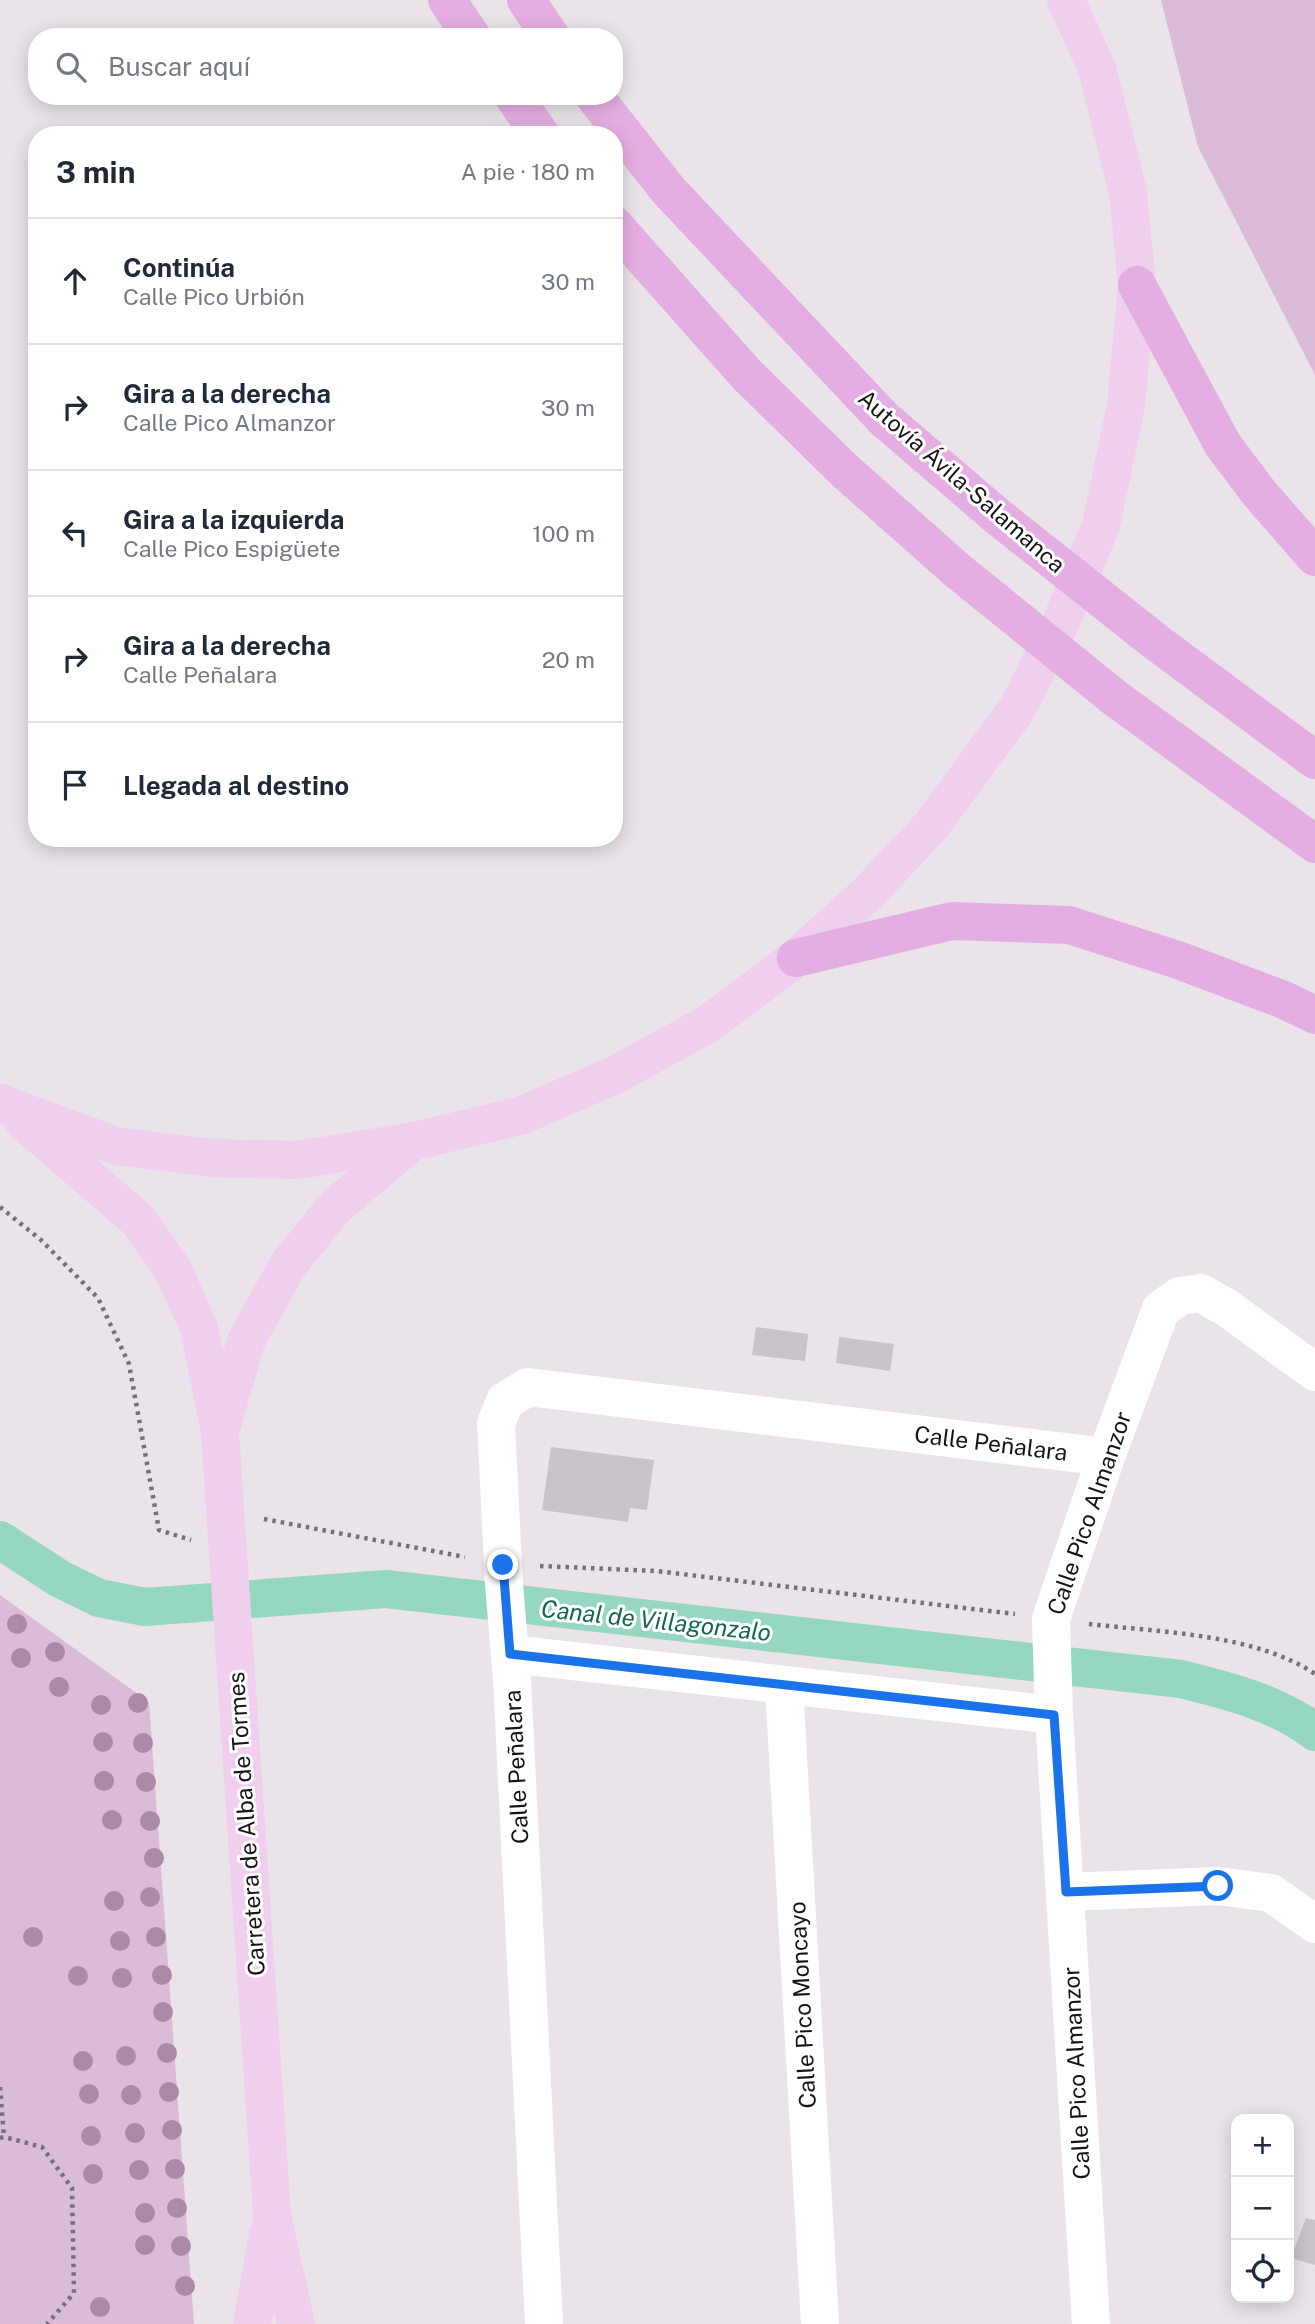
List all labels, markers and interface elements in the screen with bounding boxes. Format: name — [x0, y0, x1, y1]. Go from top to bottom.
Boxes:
search box — [28, 28, 623, 105]
icon: search — [52, 48, 90, 86]
text: Buscar aquí — [108, 51, 250, 82]
text: 3 min — [56, 154, 135, 190]
text: A pie · 180 m — [461, 158, 595, 185]
text: Continúa — [123, 252, 235, 283]
icon: ahead — [56, 262, 94, 300]
text: 30 m — [541, 268, 595, 295]
text: Calle Pico Urbión — [123, 283, 305, 310]
text: Gira a la derecha — [123, 378, 331, 409]
street label: Autovía Ávila-Salamanca — [853, 384, 1071, 578]
icon: right — [56, 388, 94, 426]
text: 30 m — [541, 394, 595, 421]
text: Calle Pico Almanzor — [123, 409, 336, 436]
text: Gira a la izquierda — [123, 504, 345, 535]
icon: left — [56, 514, 94, 552]
text: 100 m — [532, 520, 595, 547]
text: Calle Pico Espigüete — [123, 535, 341, 562]
text: Gira a la derecha — [123, 630, 331, 661]
icon: right — [56, 640, 94, 678]
text: 20 m — [542, 646, 595, 673]
text: Calle Peñalara — [123, 661, 277, 688]
icon: arrive — [56, 766, 94, 804]
text: Llegada al destino — [123, 770, 349, 801]
street label: Calle Pico Almanzor — [1042, 1408, 1136, 1618]
street label: Calle Peñalara — [913, 1420, 1069, 1466]
route end — [487, 1549, 518, 1580]
water label: Canal de Villagonzalo — [540, 1594, 772, 1646]
street label: Carretera de Alba de Tormes — [222, 1671, 270, 1977]
street label: Calle Peñalara — [498, 1689, 534, 1845]
route start — [1202, 1870, 1233, 1901]
street label: Calle Pico Moncayo — [783, 1901, 821, 2109]
street label: Calle Pico Almanzor — [1057, 1966, 1095, 2180]
map controls — [1231, 2114, 1294, 2303]
button: + — [1231, 2114, 1294, 2177]
button: − — [1231, 2177, 1294, 2240]
button: locate — [1231, 2240, 1294, 2303]

